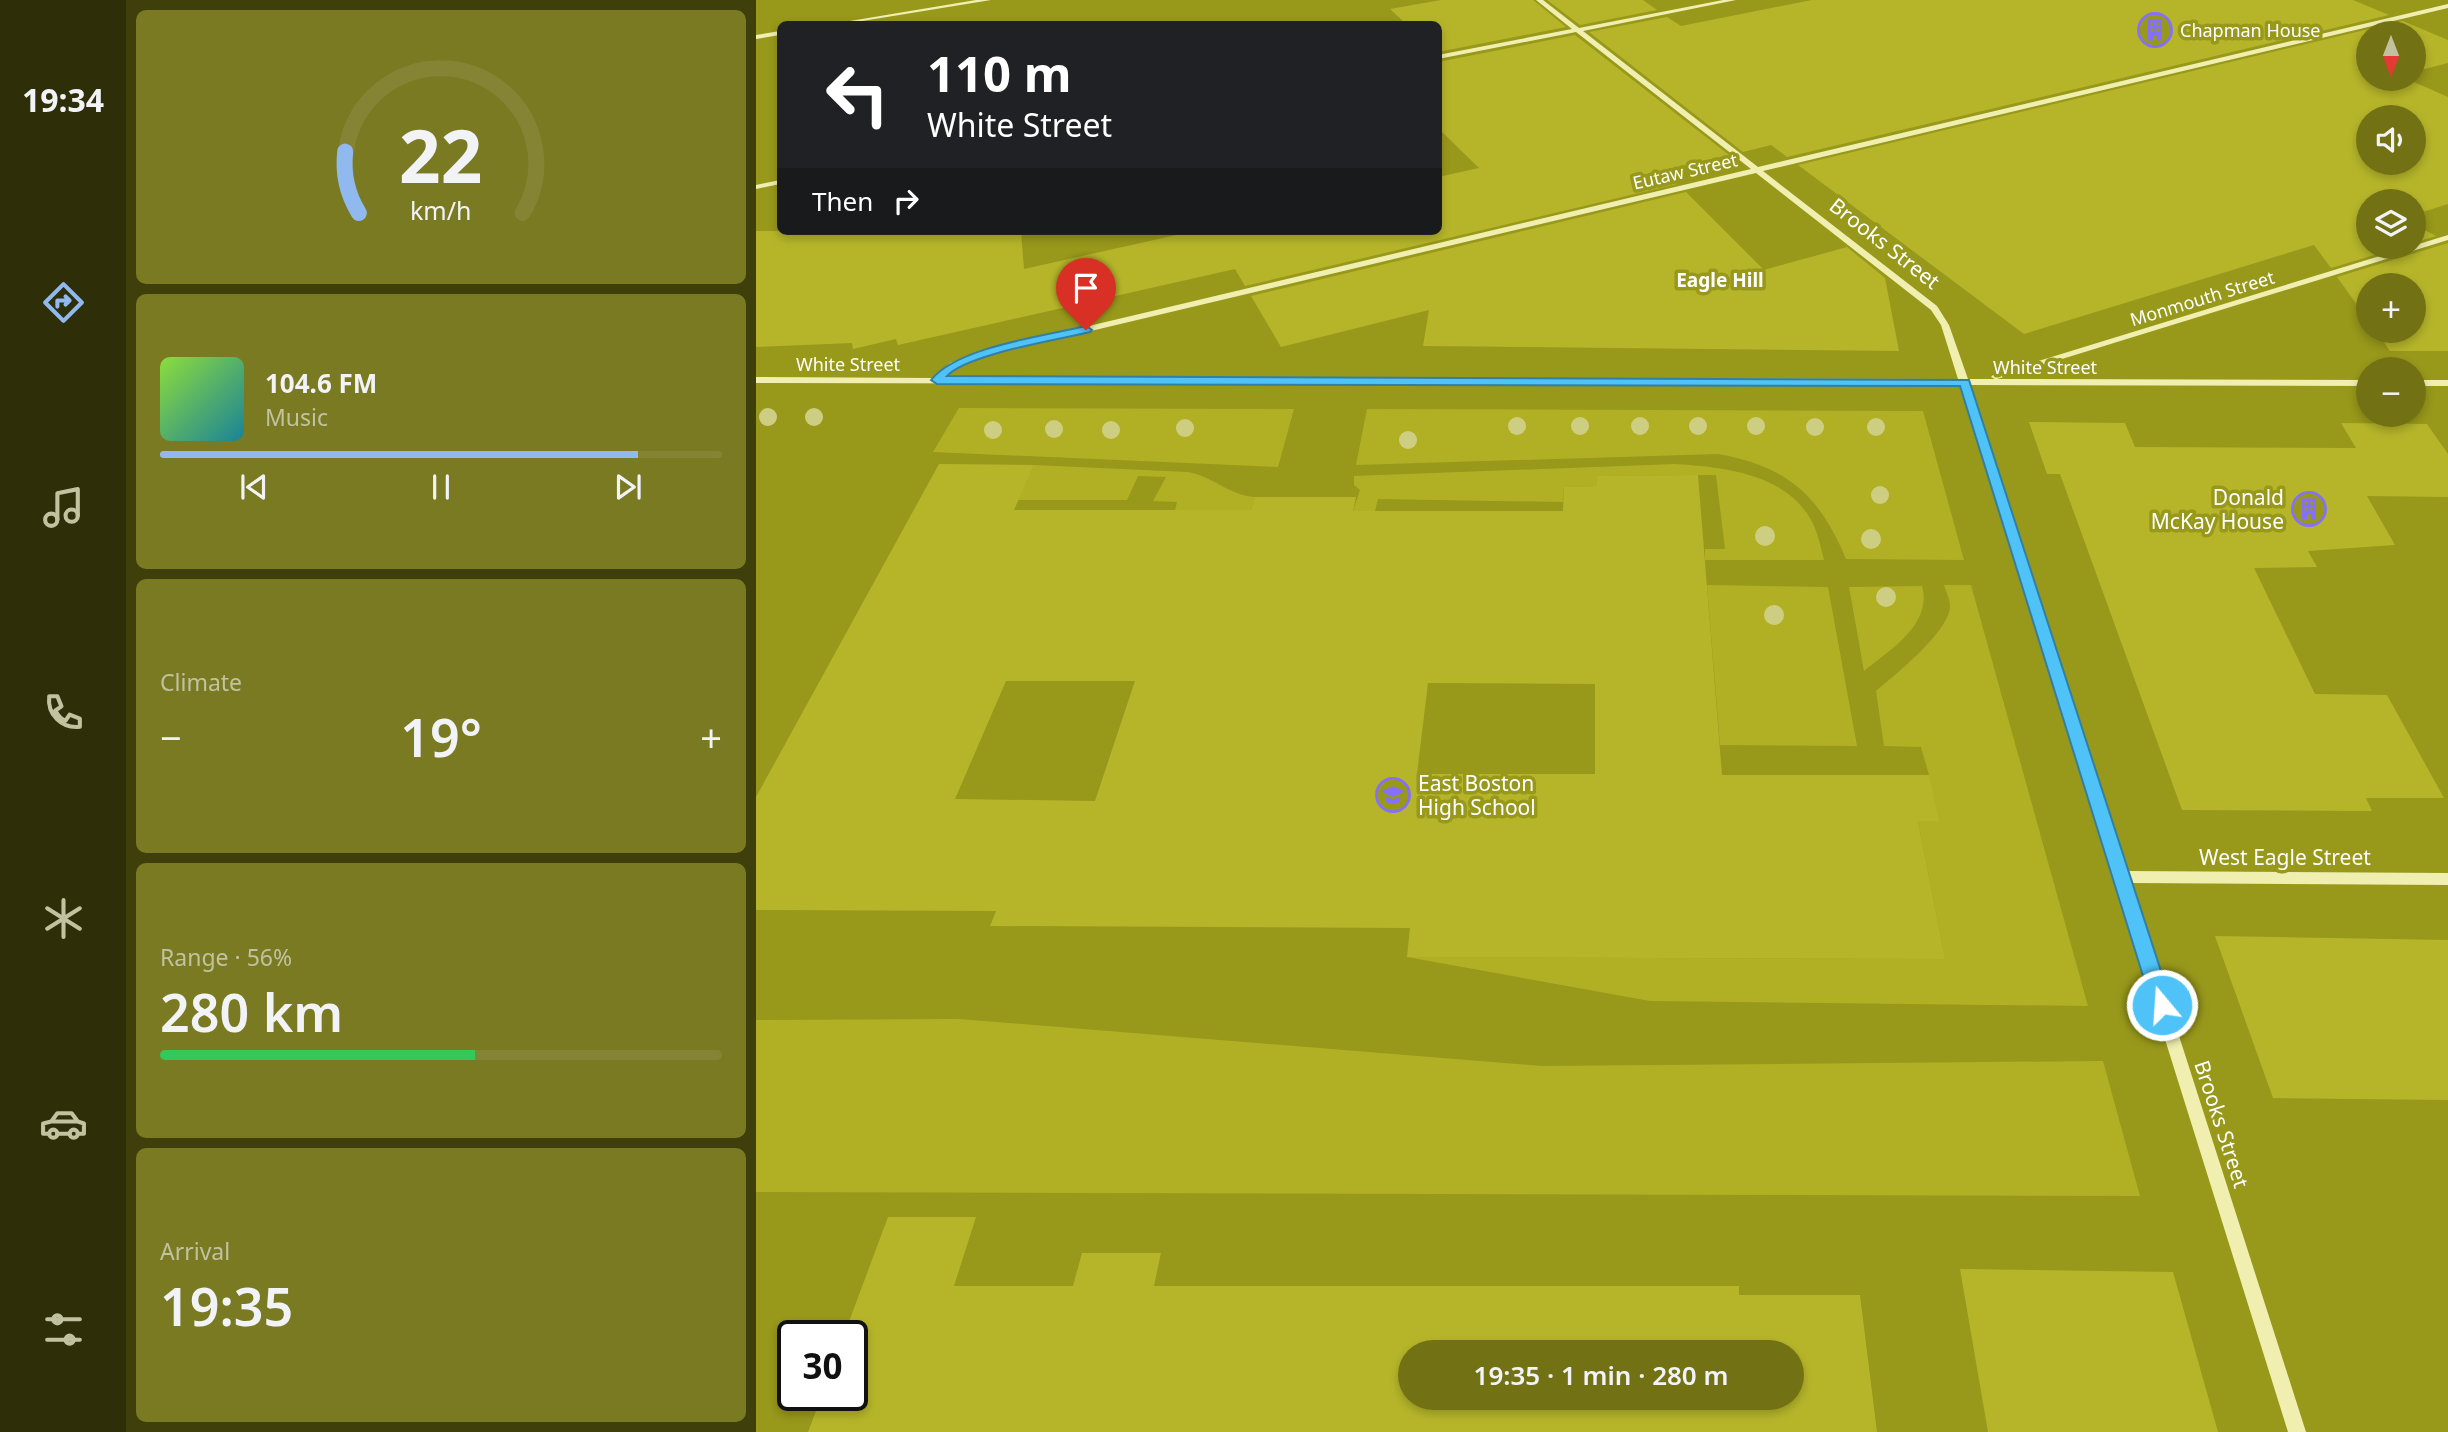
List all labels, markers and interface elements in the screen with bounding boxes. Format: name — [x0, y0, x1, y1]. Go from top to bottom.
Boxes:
building icon: Chapman House — [2136, 11, 2174, 49]
place label: Chapman House — [2180, 18, 2321, 42]
north arrow — [2356, 21, 2426, 91]
map controls — [2356, 21, 2426, 427]
text: 110 m — [927, 40, 1072, 106]
icon: left — [812, 49, 903, 140]
text: 19:34 — [22, 78, 104, 121]
text: White Street — [927, 103, 1112, 146]
button: sound — [2356, 105, 2426, 175]
text: 22 — [399, 106, 483, 205]
street label: Eutaw Street — [1630, 147, 1740, 195]
icon: right — [887, 182, 925, 220]
text: Then — [812, 183, 873, 219]
button: layers — [2356, 189, 2426, 259]
street label: Brooks Street — [1824, 191, 1946, 295]
text: km/h — [410, 193, 472, 227]
pin — [1056, 258, 1116, 330]
street label: Monmouth Street — [2127, 264, 2278, 331]
district label: Eagle Hill — [1676, 267, 1764, 293]
icon: arrive — [1067, 269, 1105, 307]
button: + — [2356, 273, 2426, 343]
icon: directions — [39, 278, 88, 327]
street label: White Street — [796, 352, 901, 376]
street label: White Street — [1993, 355, 2098, 379]
button: − — [2356, 357, 2426, 427]
text: 104.6 FM — [265, 365, 377, 401]
text: Music — [265, 401, 328, 433]
icon: previous — [235, 468, 273, 506]
icon: pause — [422, 468, 460, 506]
icon: next — [609, 468, 647, 506]
icon: music — [39, 483, 88, 532]
place label: Donald McKay House — [2151, 483, 2284, 535]
building icon: Donald McKay House — [2290, 490, 2328, 528]
text: Climate — [160, 666, 242, 698]
icon: phone — [39, 688, 88, 737]
text: 19° — [400, 701, 482, 772]
text: − — [160, 711, 182, 763]
text: + — [700, 711, 722, 763]
place label: East Boston High School — [1418, 769, 1536, 821]
school or university icon: East Boston High School — [1374, 776, 1412, 814]
street label: West Eagle Street — [2199, 843, 2371, 871]
icon: climate — [39, 894, 88, 943]
text: Range · 56% — [160, 941, 292, 973]
position arrow — [2125, 968, 2199, 1042]
text: 280 km — [160, 976, 343, 1047]
street label: Brooks Street — [2188, 1057, 2256, 1192]
icon: car — [39, 1099, 88, 1148]
text: Arrival — [160, 1235, 230, 1267]
text: 19:35 — [160, 1270, 293, 1341]
icon: filters — [39, 1305, 88, 1354]
speed limit sign: 30 — [777, 1320, 868, 1411]
text: 19:35 · 1 min · 280 m — [1474, 1357, 1728, 1393]

